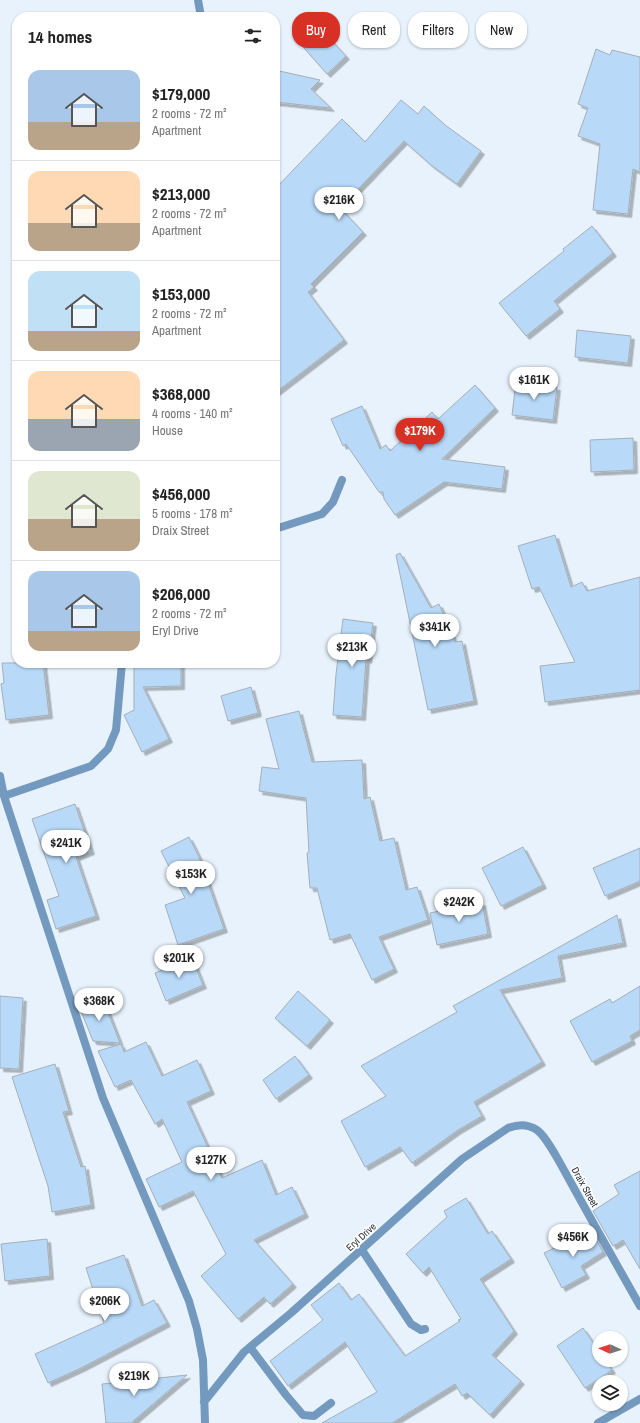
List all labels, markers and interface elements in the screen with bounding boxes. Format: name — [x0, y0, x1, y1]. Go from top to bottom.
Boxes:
chip: Buy — [292, 12, 340, 48]
chip: Rent — [348, 12, 400, 48]
chip: Filters — [408, 12, 468, 48]
chip: New — [476, 12, 527, 48]
text: 14 homes — [28, 25, 92, 48]
icon: filters — [242, 25, 264, 47]
text: $179,000 — [152, 82, 210, 105]
icon: home — [60, 86, 108, 134]
text: 2 rooms · 72 m² — [152, 105, 227, 122]
text: Apartment — [152, 122, 201, 139]
text: $213,000 — [152, 182, 210, 205]
icon: home — [60, 187, 108, 235]
pin: $216K — [311, 187, 367, 221]
text: $216K — [323, 191, 355, 208]
text: 2 rooms · 72 m² — [152, 205, 227, 222]
text: Apartment — [152, 222, 201, 239]
text: $153,000 — [152, 282, 210, 305]
icon: home — [60, 287, 108, 335]
text: 2 rooms · 72 m² — [152, 305, 227, 322]
text: Apartment — [152, 322, 201, 339]
pin: $161K — [506, 367, 562, 401]
text: $161K — [518, 371, 550, 388]
text: $368,000 — [152, 382, 210, 405]
icon: home — [60, 387, 108, 435]
text: 4 rooms · 140 m² — [152, 405, 233, 422]
pin: $179K — [392, 418, 448, 452]
text: House — [152, 422, 183, 439]
text: $179K — [404, 422, 436, 439]
text: $456,000 — [152, 482, 210, 505]
icon: home — [60, 487, 108, 535]
text: 5 rooms · 178 m² — [152, 505, 233, 522]
text: Draix Street — [152, 522, 209, 539]
text: $206,000 — [152, 582, 210, 605]
icon: home — [60, 587, 108, 635]
text: 2 rooms · 72 m² — [152, 605, 227, 622]
pin: $341K — [407, 614, 463, 648]
text: $341K — [419, 618, 451, 635]
text: Eryl Drive — [152, 622, 199, 639]
pin: $213K — [324, 634, 380, 668]
text: $213K — [336, 638, 368, 655]
pin: $241K — [38, 830, 94, 864]
text: $241K — [50, 834, 82, 851]
pin: $153K — [163, 861, 219, 895]
text: $153K — [175, 865, 207, 882]
pin: $242K — [431, 889, 487, 923]
text: $242K — [443, 893, 475, 910]
pin: $201K — [151, 945, 207, 979]
text: $201K — [163, 949, 195, 966]
pin: $368K — [71, 988, 127, 1022]
text: $368K — [83, 992, 115, 1009]
pin: $127K — [183, 1147, 239, 1181]
text: $127K — [195, 1151, 227, 1168]
street label: Draix Street — [569, 1165, 602, 1210]
street label: Eryl Drive — [343, 1220, 379, 1254]
pin: $456K — [545, 1224, 601, 1258]
text: $456K — [557, 1228, 589, 1245]
pin: $206K — [77, 1288, 133, 1322]
text: $206K — [89, 1292, 121, 1309]
north arrow — [592, 1331, 628, 1367]
map controls — [592, 1331, 628, 1411]
pin: $219K — [106, 1363, 162, 1397]
text: $219K — [118, 1367, 150, 1384]
button: layers — [592, 1375, 628, 1411]

